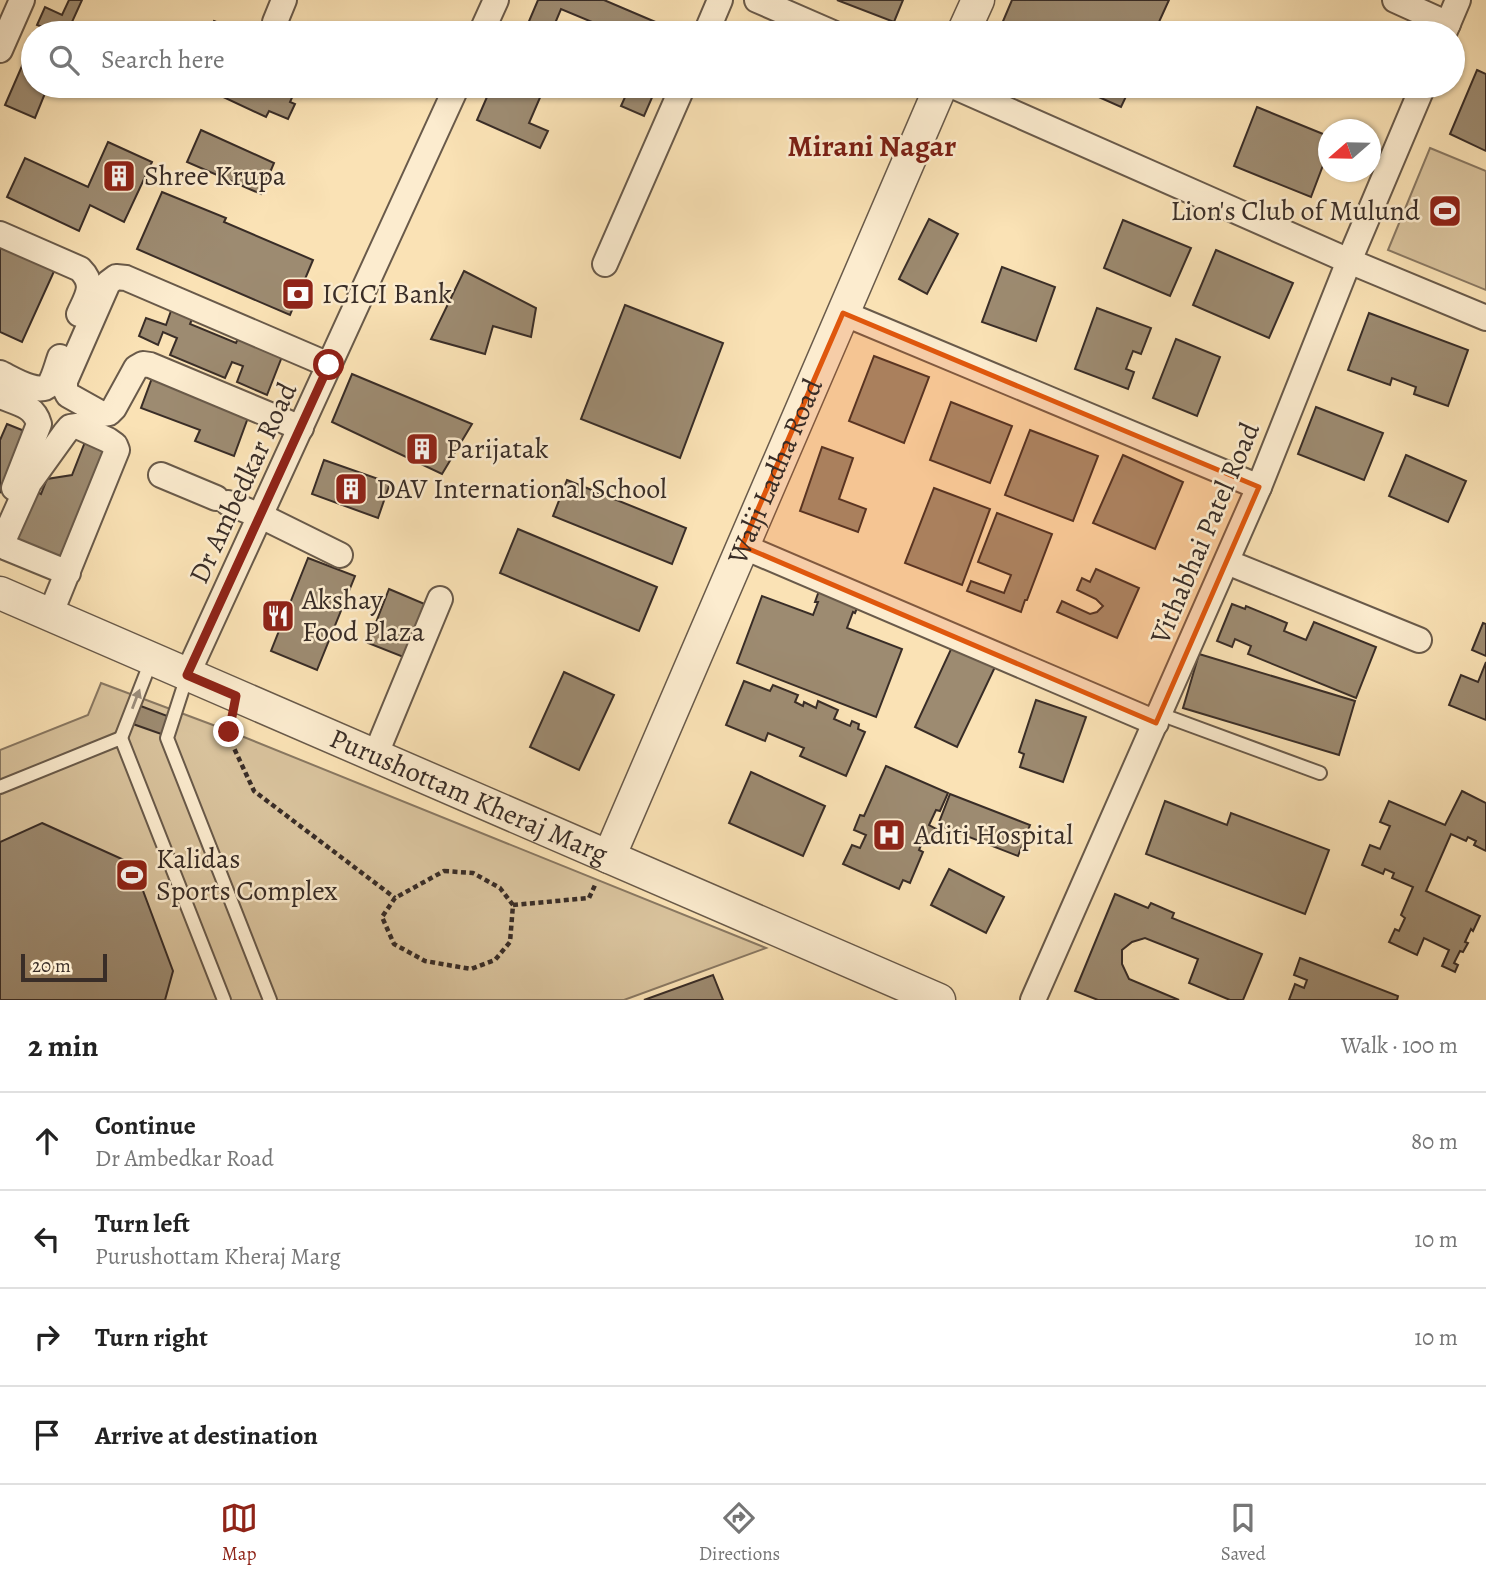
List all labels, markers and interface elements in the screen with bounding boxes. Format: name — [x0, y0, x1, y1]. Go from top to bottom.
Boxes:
search box — [21, 21, 1465, 98]
icon: search — [45, 41, 83, 79]
text: Search here — [101, 42, 225, 77]
north arrow — [1318, 119, 1381, 182]
district label: Mirani Nagar — [788, 126, 956, 166]
building icon: Shree Krupa — [100, 157, 138, 195]
place label: Shree Krupa — [144, 157, 286, 195]
place label: Lion's Club of Mulund — [1170, 192, 1421, 230]
sports icon: Lion's Club of Mulund — [1426, 192, 1464, 230]
bank icon: ICICI Bank — [279, 275, 317, 313]
place label: ICICI Bank — [322, 275, 452, 313]
route start — [313, 349, 344, 380]
street label: Walji Ladha Road — [718, 372, 832, 571]
street label: Dr Ambedkar Road — [180, 375, 307, 590]
street label: Vithabhai Patel Road — [1141, 416, 1269, 650]
building icon: Parijatak — [403, 430, 441, 468]
place label: Parijatak — [446, 430, 549, 468]
building icon: DAV International School — [332, 470, 370, 508]
place label: DAV International School — [376, 470, 667, 508]
place label: Akshay Food Plaza — [301, 581, 425, 651]
restaurant icon: Akshay Food Plaza — [259, 597, 297, 635]
one-way arrow — [131, 688, 142, 709]
route end — [213, 716, 244, 747]
street label: Purushottam Kheraj Marg — [324, 719, 614, 873]
hospital icon: Aditi Hospital — [870, 816, 908, 854]
place label: Aditi Hospital — [913, 816, 1073, 854]
place label: Kalidas Sports Complex — [156, 840, 338, 910]
sports icon: Kalidas Sports Complex — [113, 856, 151, 894]
scale bar — [21, 951, 107, 983]
text: 20 m — [32, 953, 71, 979]
text: 2 min — [28, 1026, 98, 1066]
text: Walk · 100 m — [1341, 1030, 1458, 1061]
text: Continue — [95, 1108, 196, 1143]
icon: ahead — [28, 1122, 66, 1160]
text: 80 m — [1411, 1126, 1458, 1157]
text: Dr Ambedkar Road — [95, 1143, 274, 1174]
text: Turn left — [95, 1206, 190, 1241]
icon: left — [28, 1220, 66, 1258]
text: 10 m — [1414, 1224, 1458, 1255]
text: Purushottam Kheraj Marg — [95, 1241, 341, 1272]
icon: right — [28, 1318, 66, 1356]
text: Turn right — [95, 1320, 208, 1355]
text: 10 m — [1414, 1322, 1458, 1353]
icon: arrive — [28, 1416, 66, 1454]
text: Arrive at destination — [95, 1418, 318, 1453]
tab: Map — [220, 1499, 258, 1567]
tab: Directions — [699, 1499, 780, 1567]
tab: Saved — [1221, 1499, 1266, 1567]

